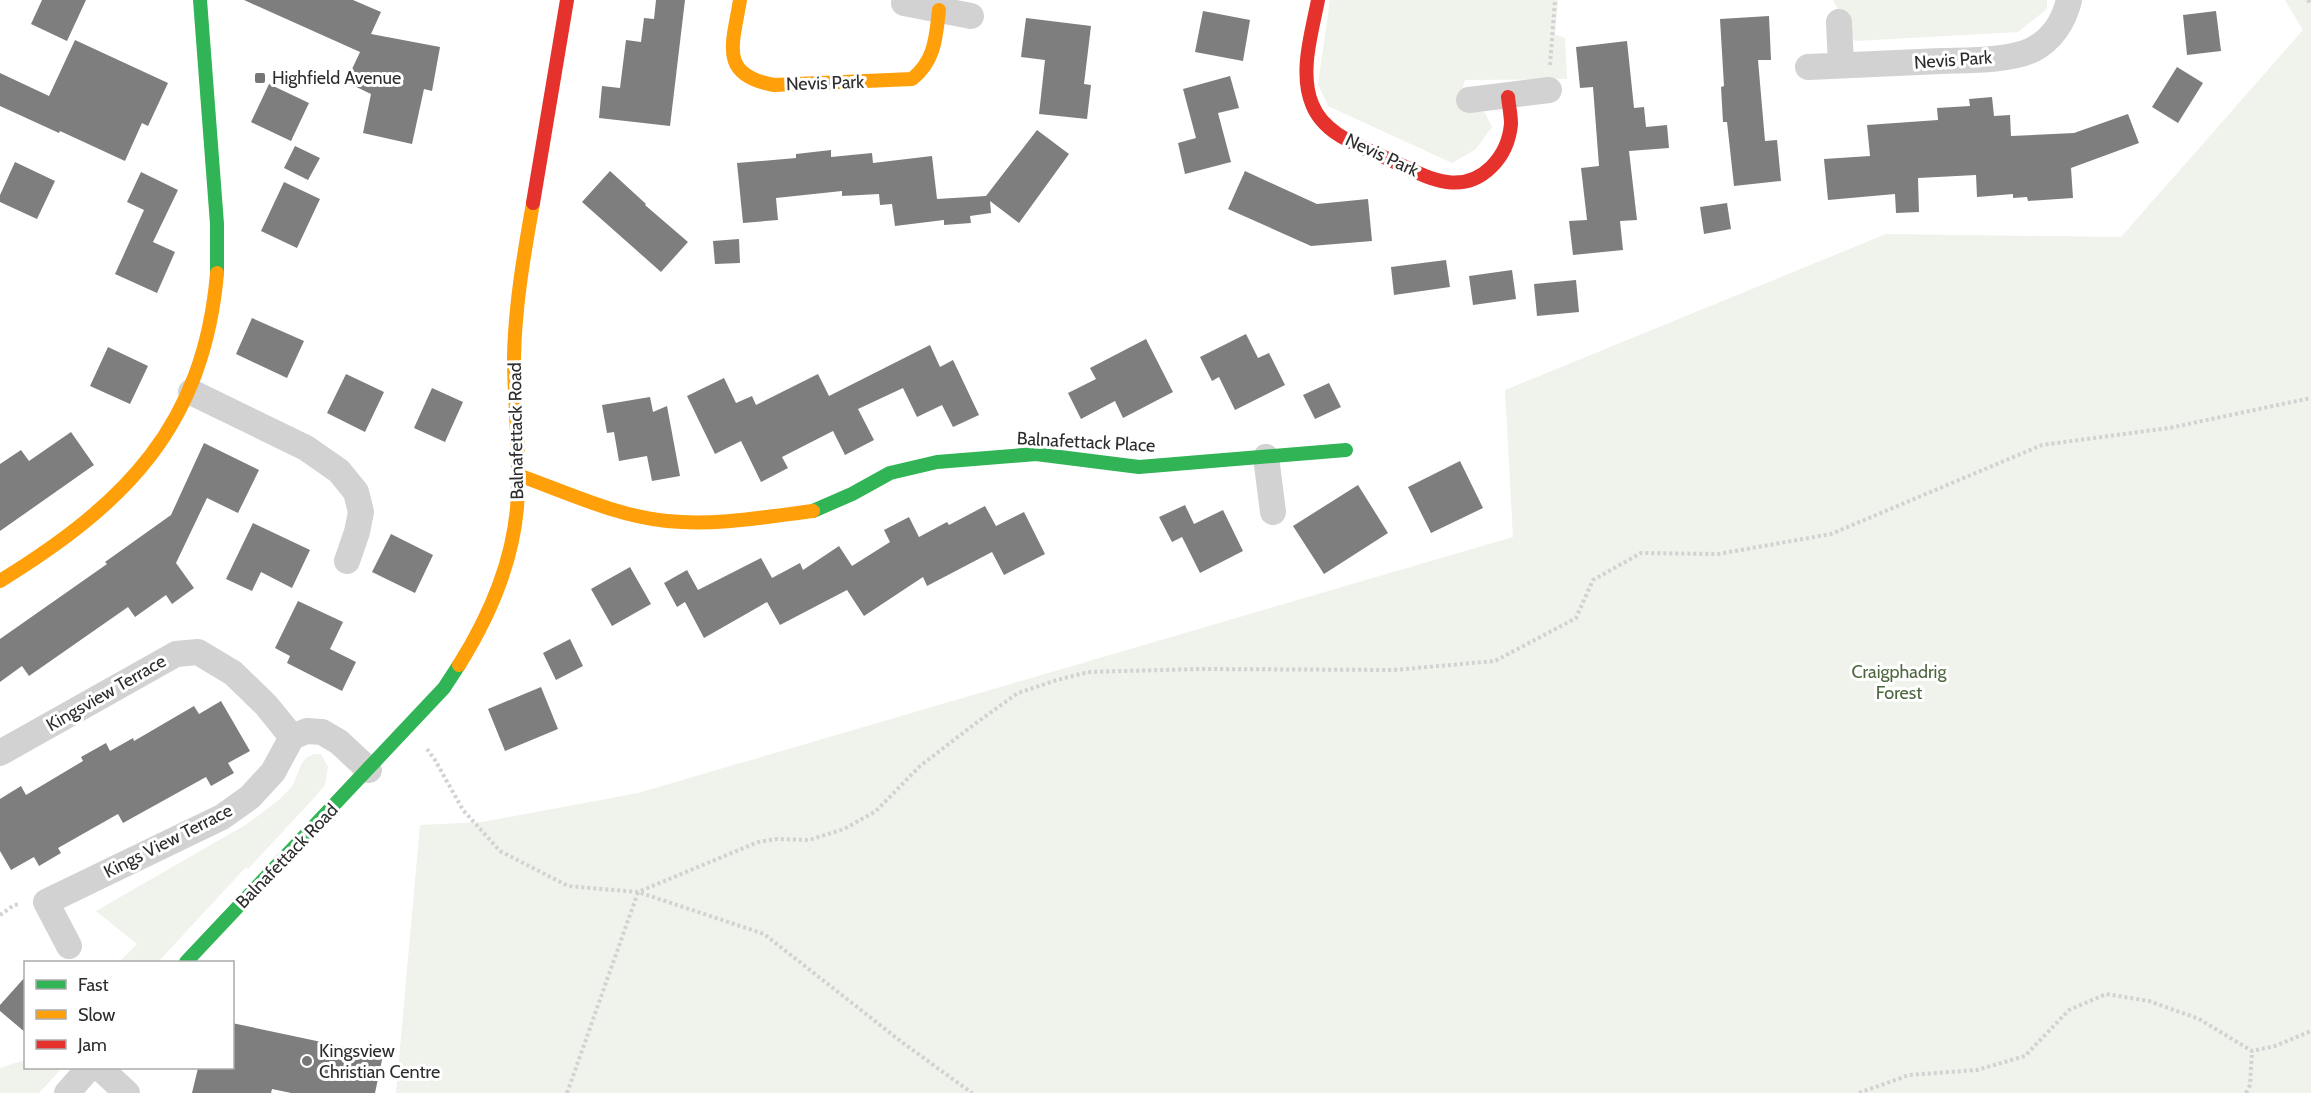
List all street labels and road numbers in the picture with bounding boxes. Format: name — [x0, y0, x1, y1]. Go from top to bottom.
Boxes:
street label: Nevis Park — [1913, 46, 1994, 74]
street label: Nevis Park — [786, 71, 865, 95]
street label: Nevis Park — [1342, 129, 1423, 182]
street label: Balnafettack Road — [504, 362, 528, 500]
street label: Balnafettack Place — [1016, 427, 1156, 457]
street label: Kingsview Terrace — [42, 650, 170, 736]
street label: Kings View Terrace — [100, 799, 236, 883]
street label: Balnafettack Road — [231, 799, 343, 913]

